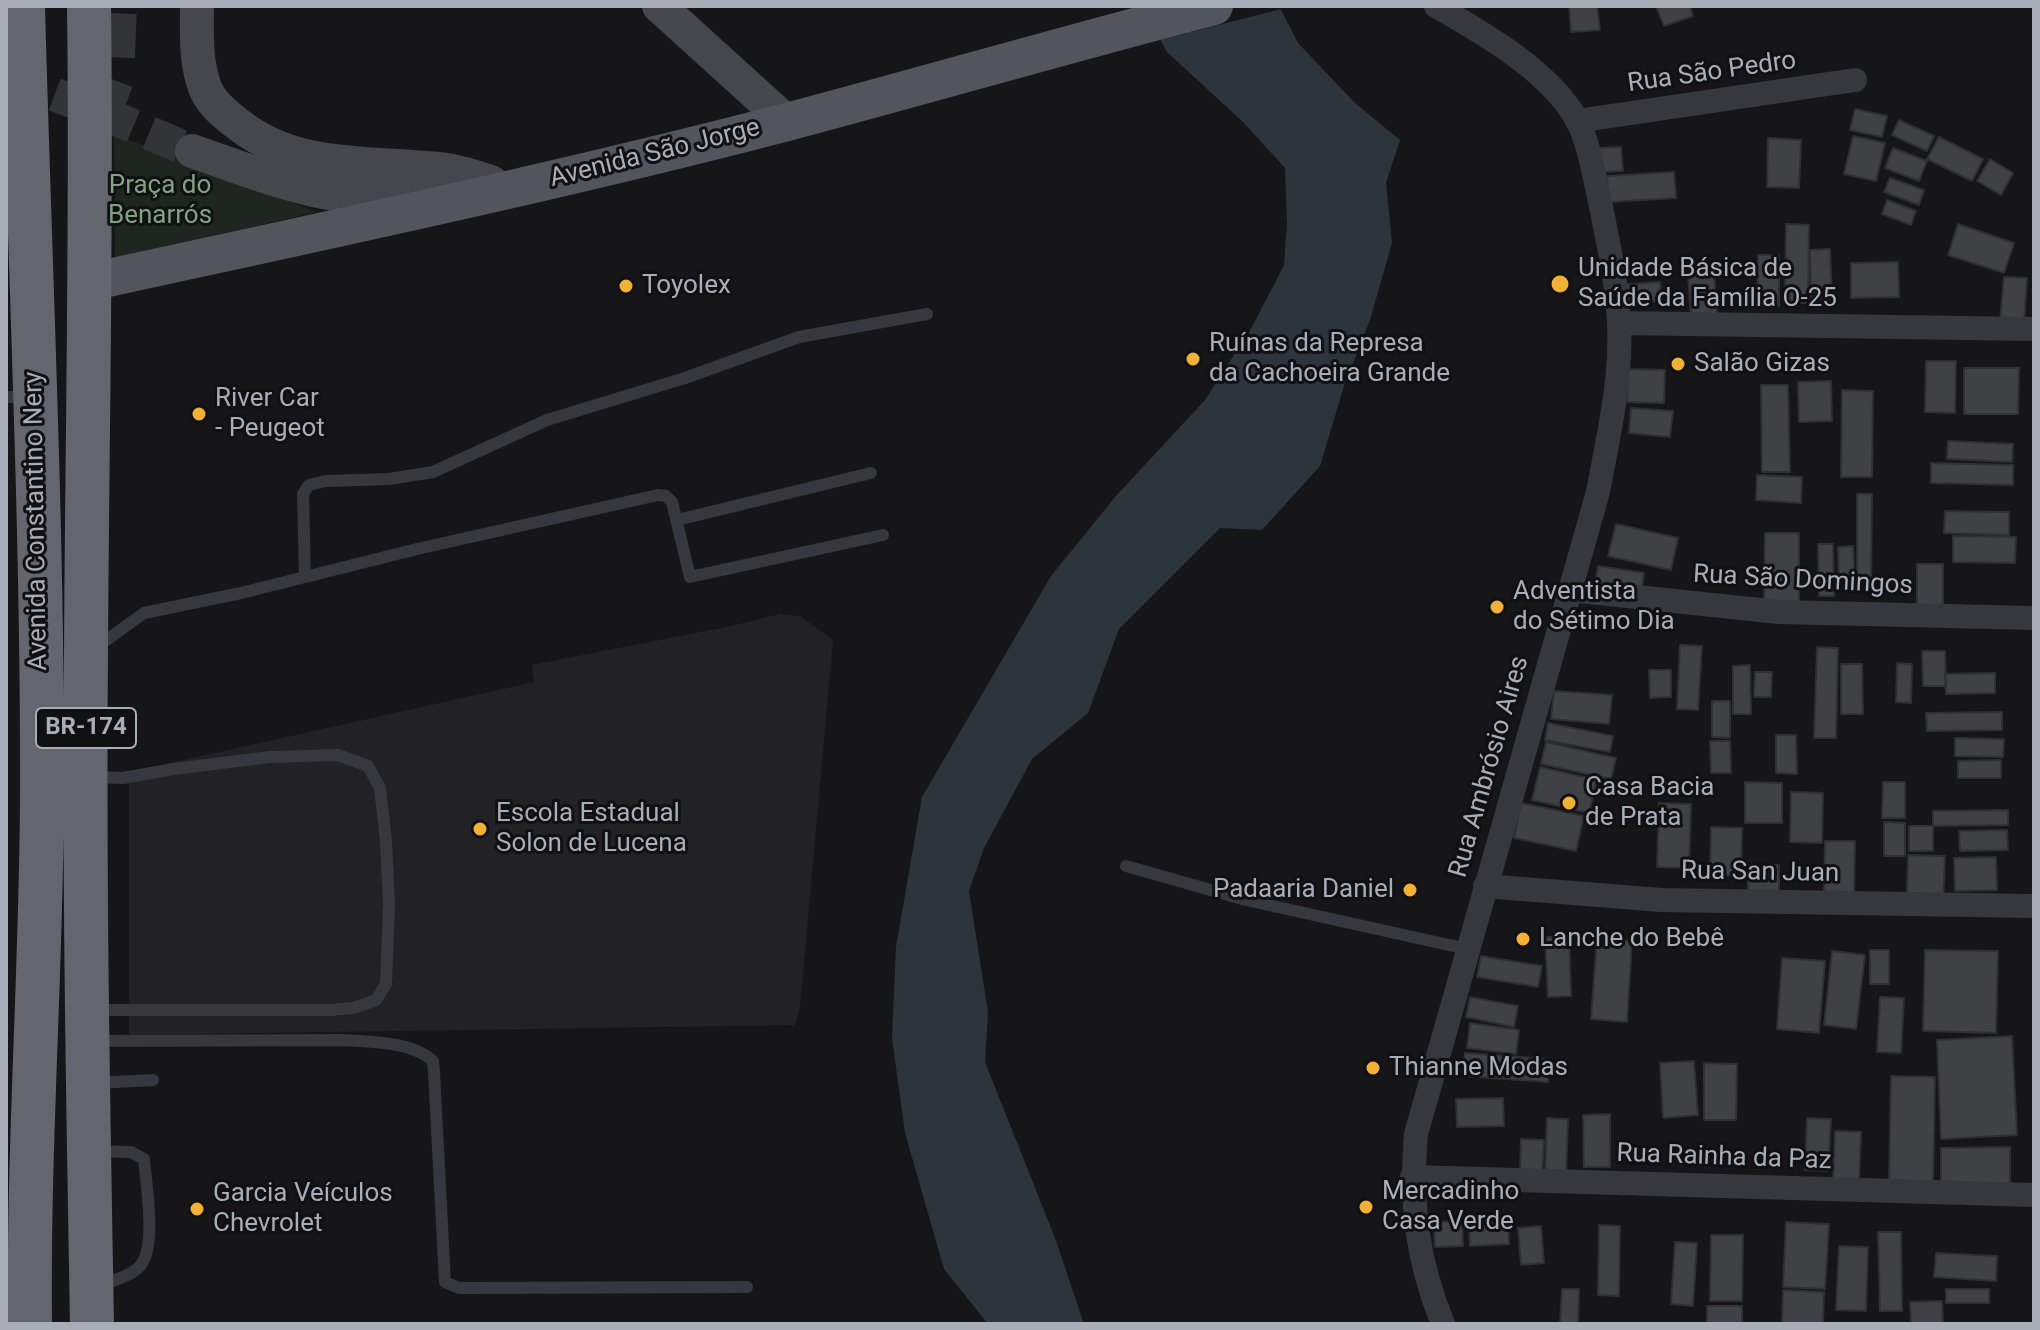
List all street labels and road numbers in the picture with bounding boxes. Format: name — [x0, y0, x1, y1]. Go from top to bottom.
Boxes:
street label: Rua São Pedro — [1626, 46, 1798, 100]
street label: Avenida São Jorge — [547, 113, 763, 195]
street label: Avenida Constantino Nery — [19, 371, 55, 671]
street label: Rua São Domingos — [1692, 560, 1914, 602]
street label: Rua Ambrósio Aires — [1443, 653, 1537, 881]
road number: BR-174 — [36, 708, 136, 748]
street label: Rua San Juan — [1680, 856, 1840, 890]
street label: Rua Rainha da Paz — [1616, 1139, 1832, 1177]

